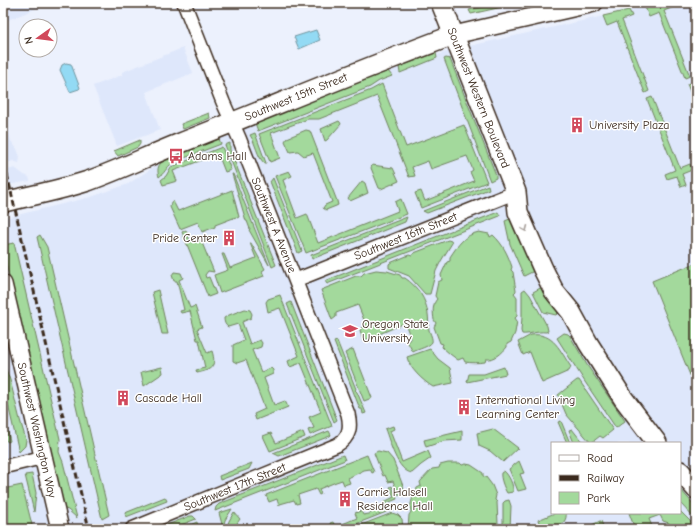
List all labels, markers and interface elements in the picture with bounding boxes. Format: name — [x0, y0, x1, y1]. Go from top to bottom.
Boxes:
north arrow — [18, 18, 58, 58]
street label: Southwest Western Boulevard — [444, 26, 513, 170]
text: N — [22, 35, 36, 45]
street label: Southwest 15th Street — [242, 70, 350, 124]
building icon: University Plaza — [568, 116, 586, 134]
place label: University Plaza — [589, 118, 669, 132]
bus stop icon: Adams Hall — [167, 147, 185, 165]
place label: Adams Hall — [188, 149, 247, 163]
street label: Southwest A Avenue — [248, 175, 300, 275]
street label: Southwest 16th Street — [352, 209, 460, 263]
one-way arrow — [521, 226, 529, 233]
building icon: Pride Center — [220, 229, 238, 247]
place label: Pride Center — [153, 231, 217, 245]
place label: Oregon State University — [362, 317, 429, 345]
school or university icon: Oregon State University — [341, 322, 359, 340]
street label: Southwest Washington Way — [14, 361, 60, 500]
building icon: Cascade Hall — [114, 389, 132, 407]
place label: Cascade Hall — [135, 391, 202, 405]
place label: International Living Learning Center — [476, 393, 575, 421]
building icon: International Living Learning Center — [455, 398, 473, 416]
legend — [551, 442, 681, 514]
text: Road — [587, 451, 613, 465]
street label: Southwest 17th Street — [182, 460, 288, 514]
text: Railway — [587, 471, 625, 485]
place label: Carrie Halsell Residence Hall — [357, 485, 433, 513]
building icon: Carrie Halsell Residence Hall — [336, 490, 354, 508]
text: Park — [587, 491, 610, 505]

